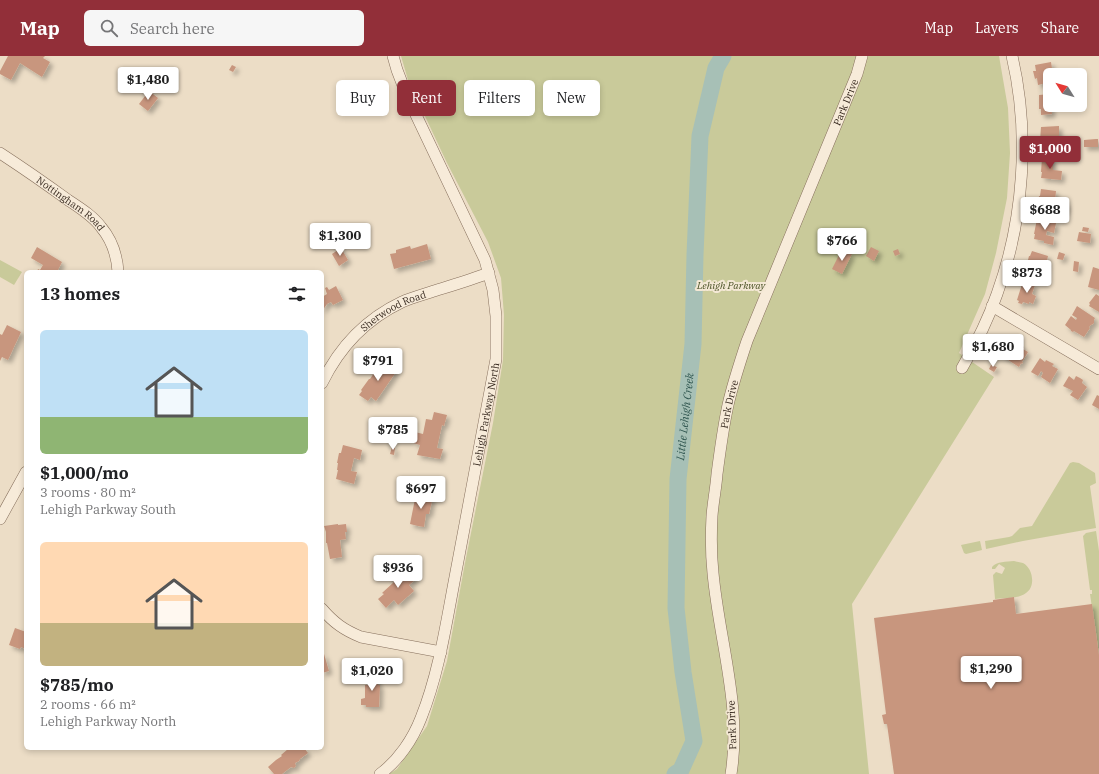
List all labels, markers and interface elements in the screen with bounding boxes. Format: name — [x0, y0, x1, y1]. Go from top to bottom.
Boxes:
search box — [84, 10, 364, 46]
text: Map — [20, 16, 60, 40]
icon: search — [98, 17, 120, 39]
text: Search here — [130, 19, 214, 38]
text: Map — [925, 19, 953, 37]
text: Layers — [975, 19, 1019, 37]
text: Share — [1041, 19, 1079, 37]
pin: $1,480 — [115, 67, 181, 101]
north arrow — [1043, 68, 1087, 112]
map controls — [1043, 68, 1087, 112]
text: $1,480 — [127, 71, 169, 88]
street label: Park Drive — [830, 77, 861, 127]
chip: Buy — [336, 80, 389, 116]
chip: Rent — [397, 80, 456, 116]
chip: Filters — [464, 80, 535, 116]
chip: New — [543, 80, 600, 116]
pin: $1,000 — [1017, 136, 1083, 170]
text: $1,000 — [1029, 140, 1071, 157]
street label: Nottingham Road — [34, 173, 108, 233]
pin: $688 — [1021, 197, 1069, 231]
text: $688 — [1029, 201, 1061, 218]
pin: $1,300 — [307, 223, 373, 257]
text: $1,300 — [319, 227, 361, 244]
pin: $766 — [818, 228, 866, 262]
text: $766 — [826, 232, 858, 249]
pin: $873 — [1003, 260, 1051, 294]
text: $873 — [1011, 264, 1043, 281]
park label: Lehigh Parkway — [696, 279, 767, 292]
text: 13 homes — [40, 283, 120, 305]
icon: filters — [286, 283, 308, 305]
street label: Sherwood Road — [357, 288, 428, 334]
pin: $1,680 — [960, 334, 1026, 368]
text: $1,680 — [972, 338, 1014, 355]
pin: $791 — [354, 348, 402, 382]
text: $791 — [362, 352, 394, 369]
icon: home — [138, 356, 210, 428]
street label: Lehigh Parkway North — [470, 362, 502, 467]
water label: Little Lehigh Creek — [673, 372, 697, 462]
street label: Park Drive — [717, 378, 741, 429]
pin: $785 — [369, 417, 417, 451]
text: $785 — [377, 421, 409, 438]
text: $1,000/mo — [40, 462, 129, 484]
pin: $697 — [397, 476, 445, 510]
text: $697 — [405, 480, 437, 497]
text: 3 rooms · 80 m² — [40, 484, 136, 501]
text: Lehigh Parkway South — [40, 501, 176, 518]
pin: $936 — [374, 555, 422, 589]
text: $936 — [382, 559, 414, 576]
icon: home — [138, 568, 210, 640]
pin: $1,290 — [958, 656, 1024, 690]
pin: $1,020 — [339, 658, 405, 692]
text: $1,290 — [970, 660, 1012, 677]
text: $1,020 — [351, 662, 393, 679]
text: $785/mo — [40, 674, 114, 696]
text: 2 rooms · 66 m² — [40, 696, 136, 713]
street label: Park Drive — [725, 700, 739, 750]
text: Lehigh Parkway North — [40, 713, 176, 730]

